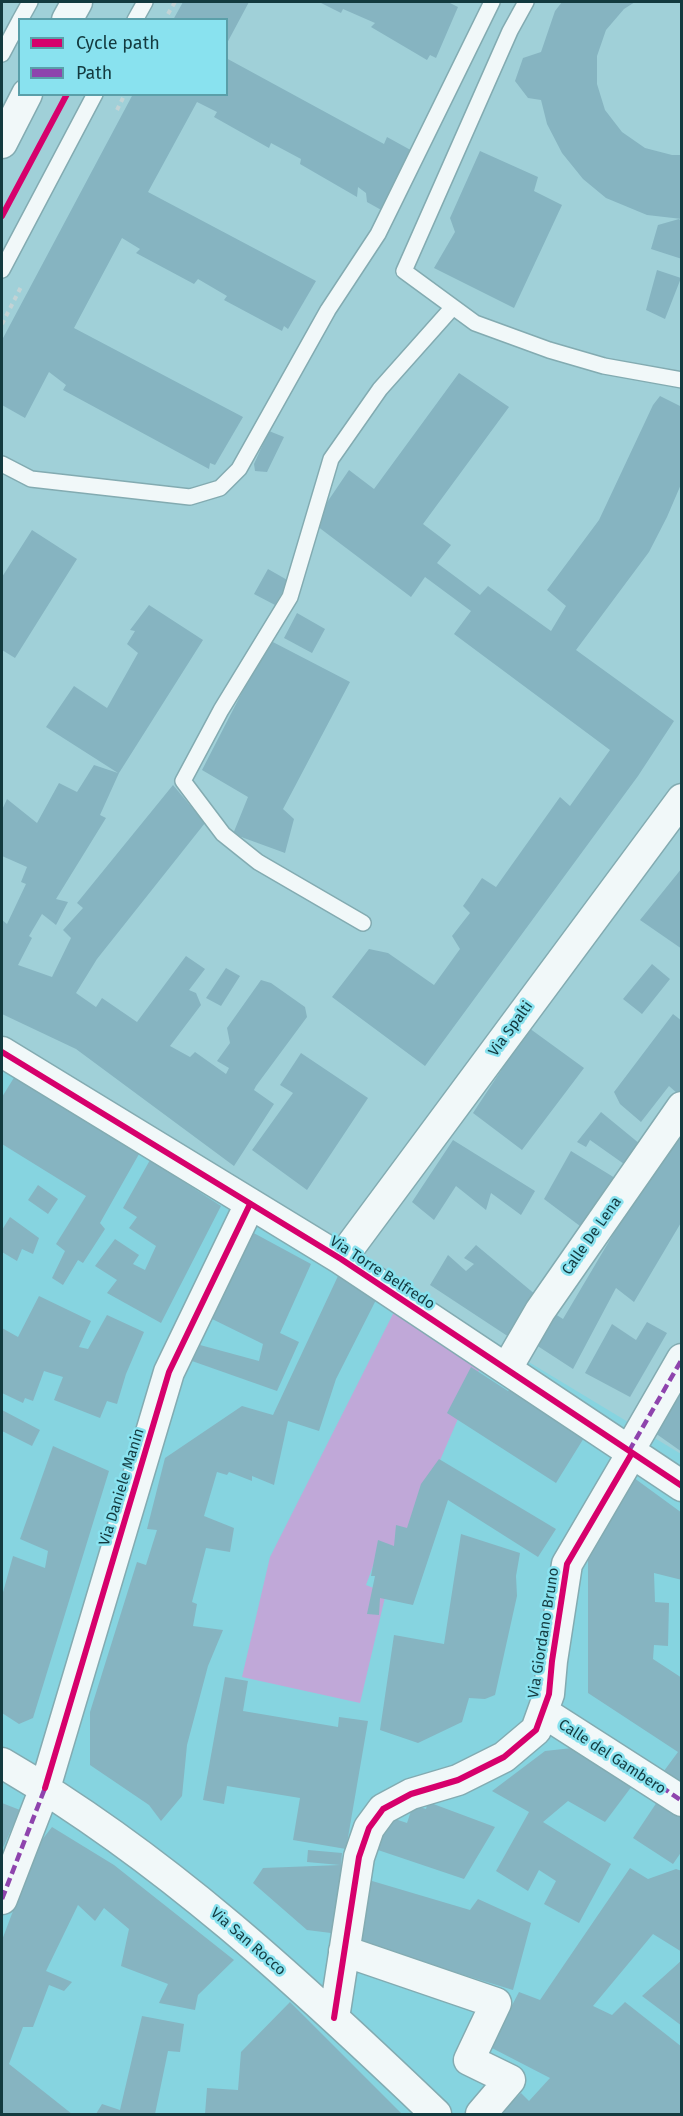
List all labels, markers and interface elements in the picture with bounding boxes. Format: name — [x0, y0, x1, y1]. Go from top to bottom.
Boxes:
legend — [18, 18, 228, 96]
text: Cycle path — [76, 32, 160, 54]
text: Path — [76, 62, 112, 84]
street label: Via Spalti — [485, 998, 537, 1060]
street label: Calle De Lena — [558, 1194, 626, 1278]
street label: Via Torre Belfredo — [326, 1232, 438, 1314]
street label: Via Daniele Manin — [96, 1426, 148, 1548]
street label: Via Giordano Bruno — [525, 1566, 563, 1700]
street label: Calle del Gambero — [555, 1716, 669, 1798]
street label: Via San Rocco — [207, 1904, 289, 1980]

